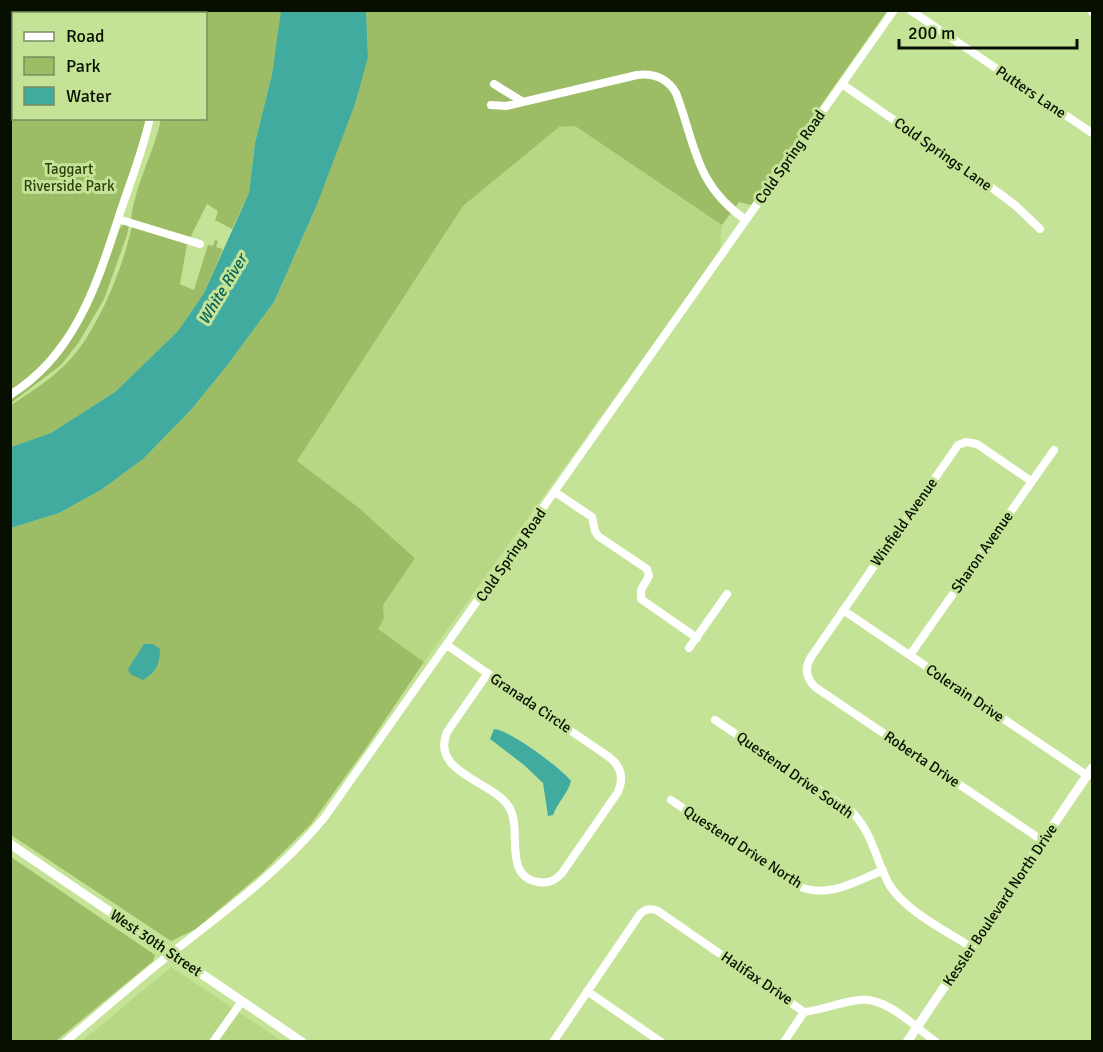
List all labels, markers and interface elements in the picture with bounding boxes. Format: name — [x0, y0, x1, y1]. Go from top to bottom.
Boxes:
legend — [12, 12, 207, 120]
scale bar — [899, 12, 1078, 50]
text: 200 m — [908, 22, 955, 44]
text: Road — [66, 25, 105, 47]
text: Park — [66, 55, 101, 77]
street label: Putters Lane — [992, 62, 1070, 122]
text: Water — [66, 85, 112, 107]
street label: Cold Spring Road — [751, 107, 829, 207]
street label: Cold Springs Lane — [891, 114, 995, 194]
park label: Taggart Riverside Park — [24, 160, 115, 195]
water label: White River — [194, 249, 253, 328]
street label: Winfield Avenue — [867, 474, 941, 570]
street label: Cold Spring Road — [472, 505, 550, 605]
street label: Sharon Avenue — [947, 508, 1017, 596]
street label: Colerain Drive — [922, 660, 1008, 726]
street label: Granada Circle — [487, 669, 575, 737]
street label: Roberta Drive — [881, 727, 963, 791]
street label: Questend Drive South — [733, 728, 857, 822]
street label: Questend Drive North — [680, 802, 806, 892]
street label: Kessler Boulevard North Drive — [939, 821, 1061, 989]
street label: West 30th Street — [107, 906, 205, 980]
street label: Halifax Drive — [718, 947, 796, 1009]

